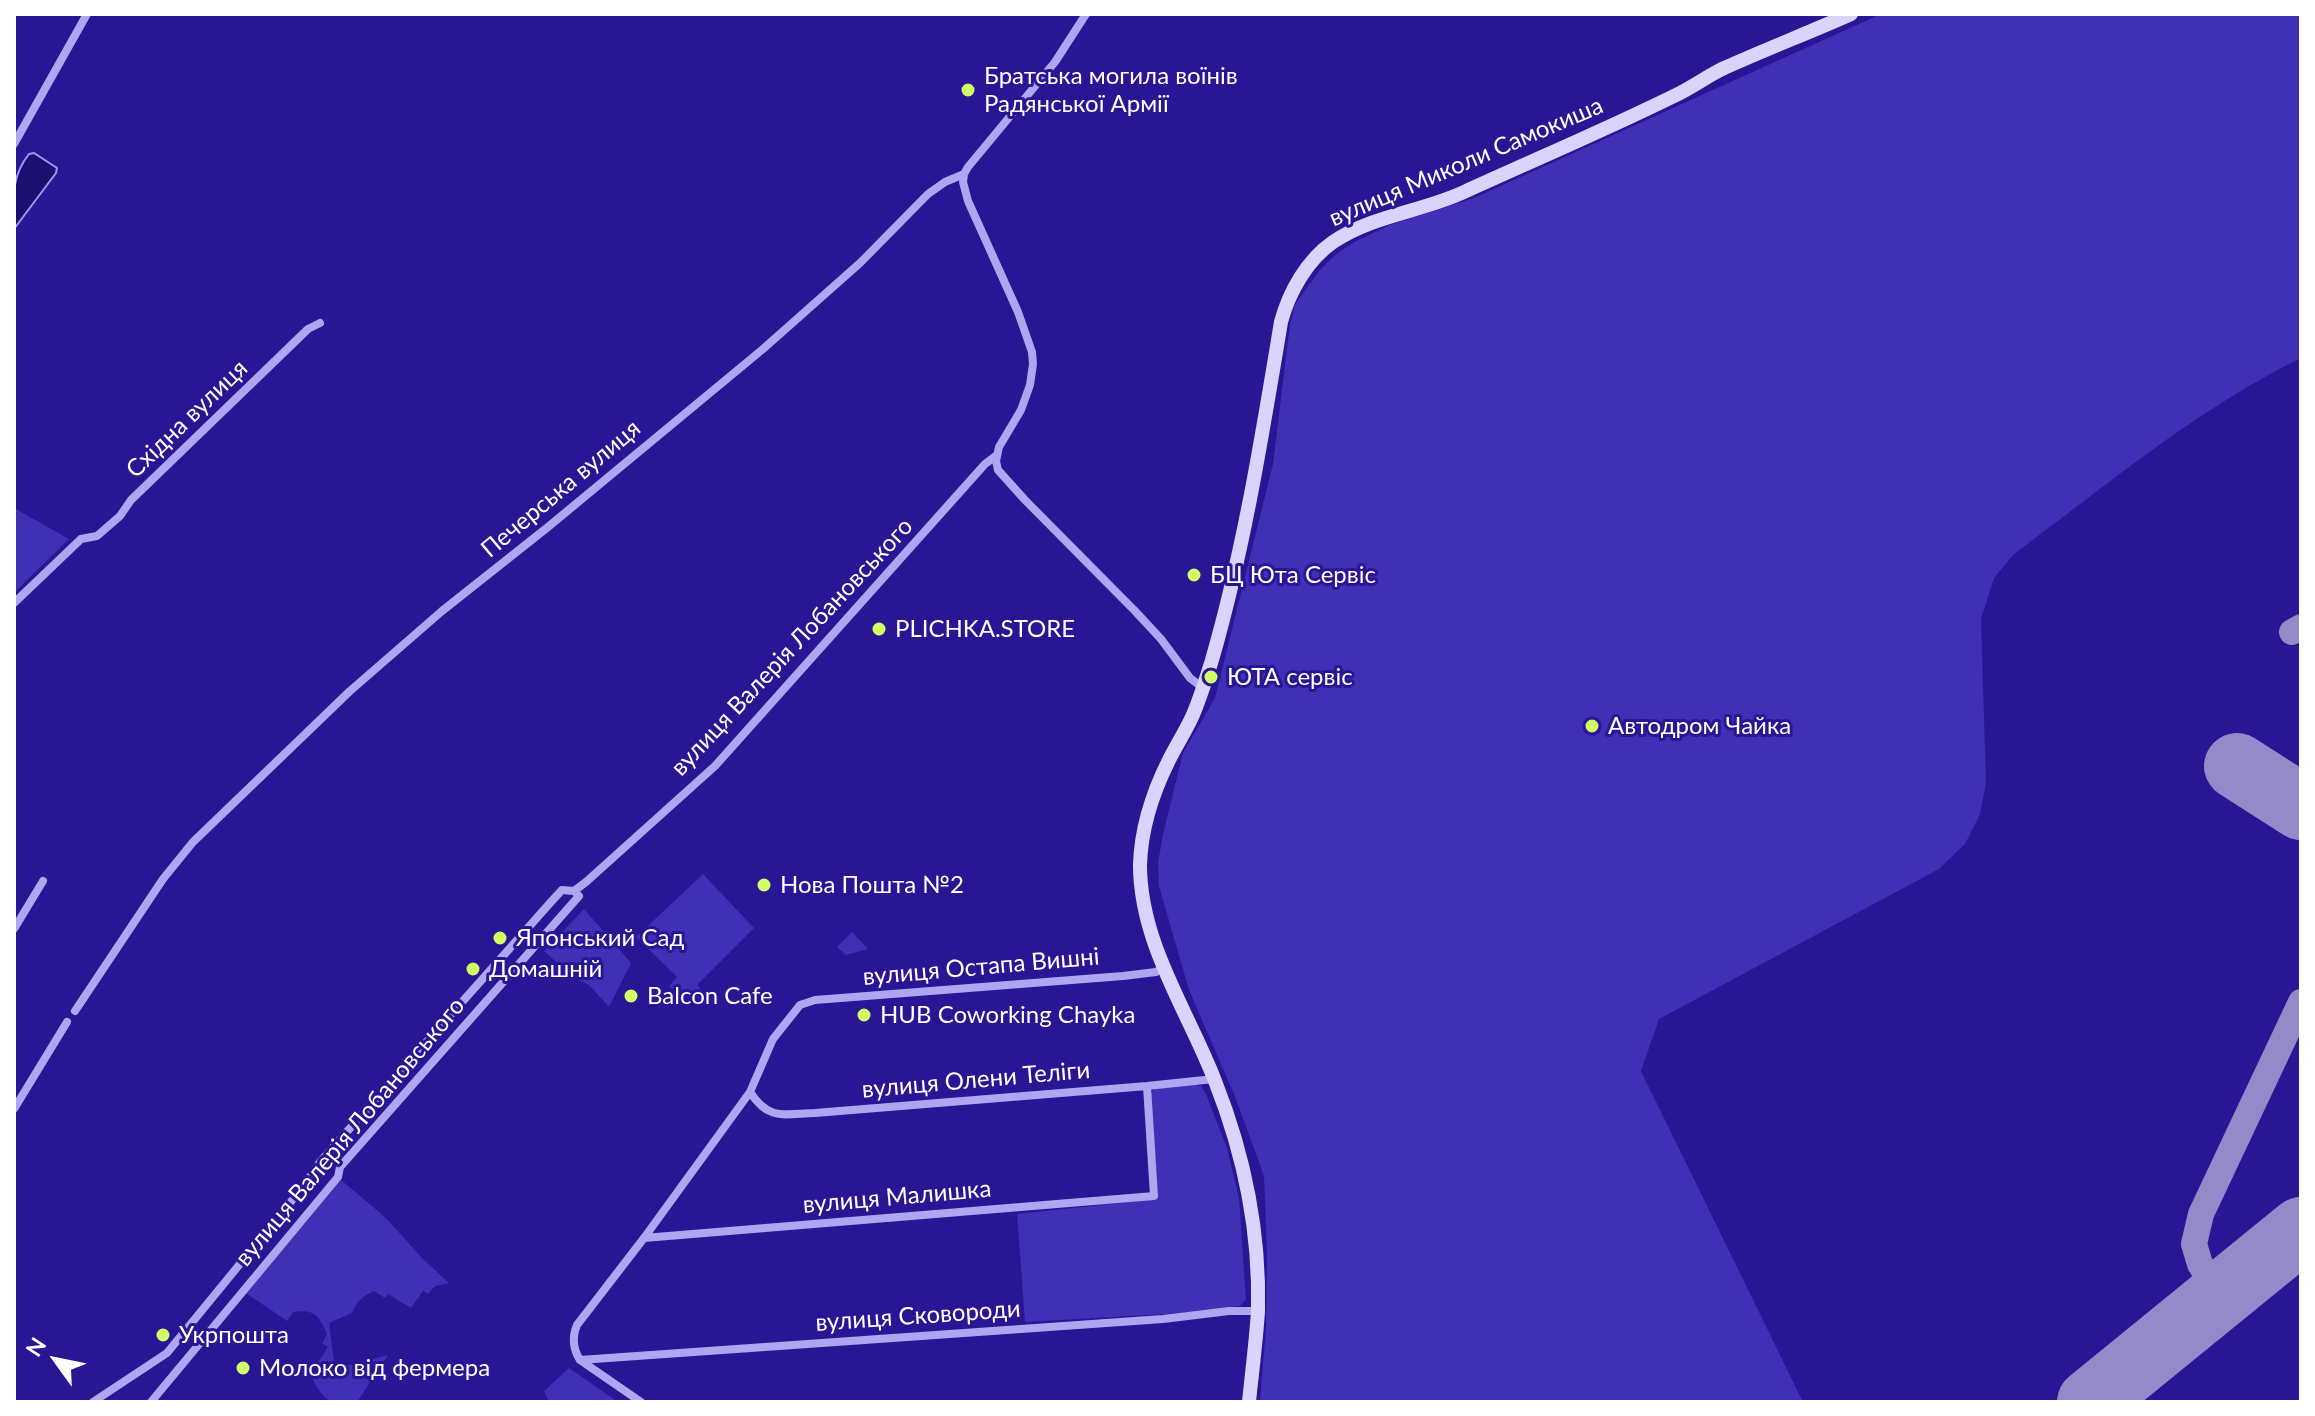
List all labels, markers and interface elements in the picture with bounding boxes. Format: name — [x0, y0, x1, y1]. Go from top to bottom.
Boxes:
place label: Братська могила воїнів Радянської Армії — [984, 62, 1238, 118]
marker: Братська могила воїнів Радянської Армії — [959, 81, 977, 99]
street label: вулиця Миколи Самокиша — [1325, 91, 1607, 233]
street label: Східна вулиця — [120, 354, 254, 484]
street label: Печерська вулиця — [476, 414, 646, 564]
street label: вулиця Валерія Лобановського — [665, 512, 919, 782]
place label: БЦ Юта Сервіс — [1210, 561, 1376, 589]
marker: БЦ Юта Сервіс — [1185, 566, 1203, 584]
place label: PLICHKA.STORE — [895, 615, 1075, 643]
marker: PLICHKA.STORE — [870, 620, 888, 638]
place label: ЮТА сервіс — [1227, 663, 1353, 691]
marker: ЮТА сервіс — [1202, 668, 1220, 686]
place label: Автодром Чайка — [1608, 712, 1791, 740]
marker: Автодром Чайка — [1583, 717, 1601, 735]
place label: Нова Пошта №2 — [780, 871, 964, 899]
marker: Нова Пошта №2 — [755, 876, 773, 894]
place label: Японський Сад — [516, 924, 684, 952]
marker: Японський Сад — [491, 929, 509, 947]
street label: вулиця Остапа Вишні — [862, 942, 1100, 992]
place label: Домашній — [489, 955, 602, 983]
marker: Домашній — [464, 960, 482, 978]
place label: Balcon Cafe — [647, 982, 773, 1010]
marker: Balcon Cafe — [622, 987, 640, 1005]
street label: вулиця Валерія Лобановського — [229, 992, 471, 1272]
place label: HUB Coworking Chayka — [880, 1001, 1135, 1029]
marker: HUB Coworking Chayka — [855, 1006, 873, 1024]
street label: вулиця Олени Теліги — [861, 1056, 1091, 1104]
street label: вулиця Малишка — [802, 1174, 992, 1220]
street label: вулиця Сковороди — [815, 1294, 1021, 1338]
north arrow — [16, 1320, 96, 1400]
place label: Укрпошта — [179, 1321, 289, 1349]
marker: Укрпошта — [154, 1326, 172, 1344]
text: N — [20, 1332, 51, 1361]
place label: Молоко від фермера — [259, 1354, 490, 1382]
marker: Молоко від фермера — [234, 1359, 252, 1377]

